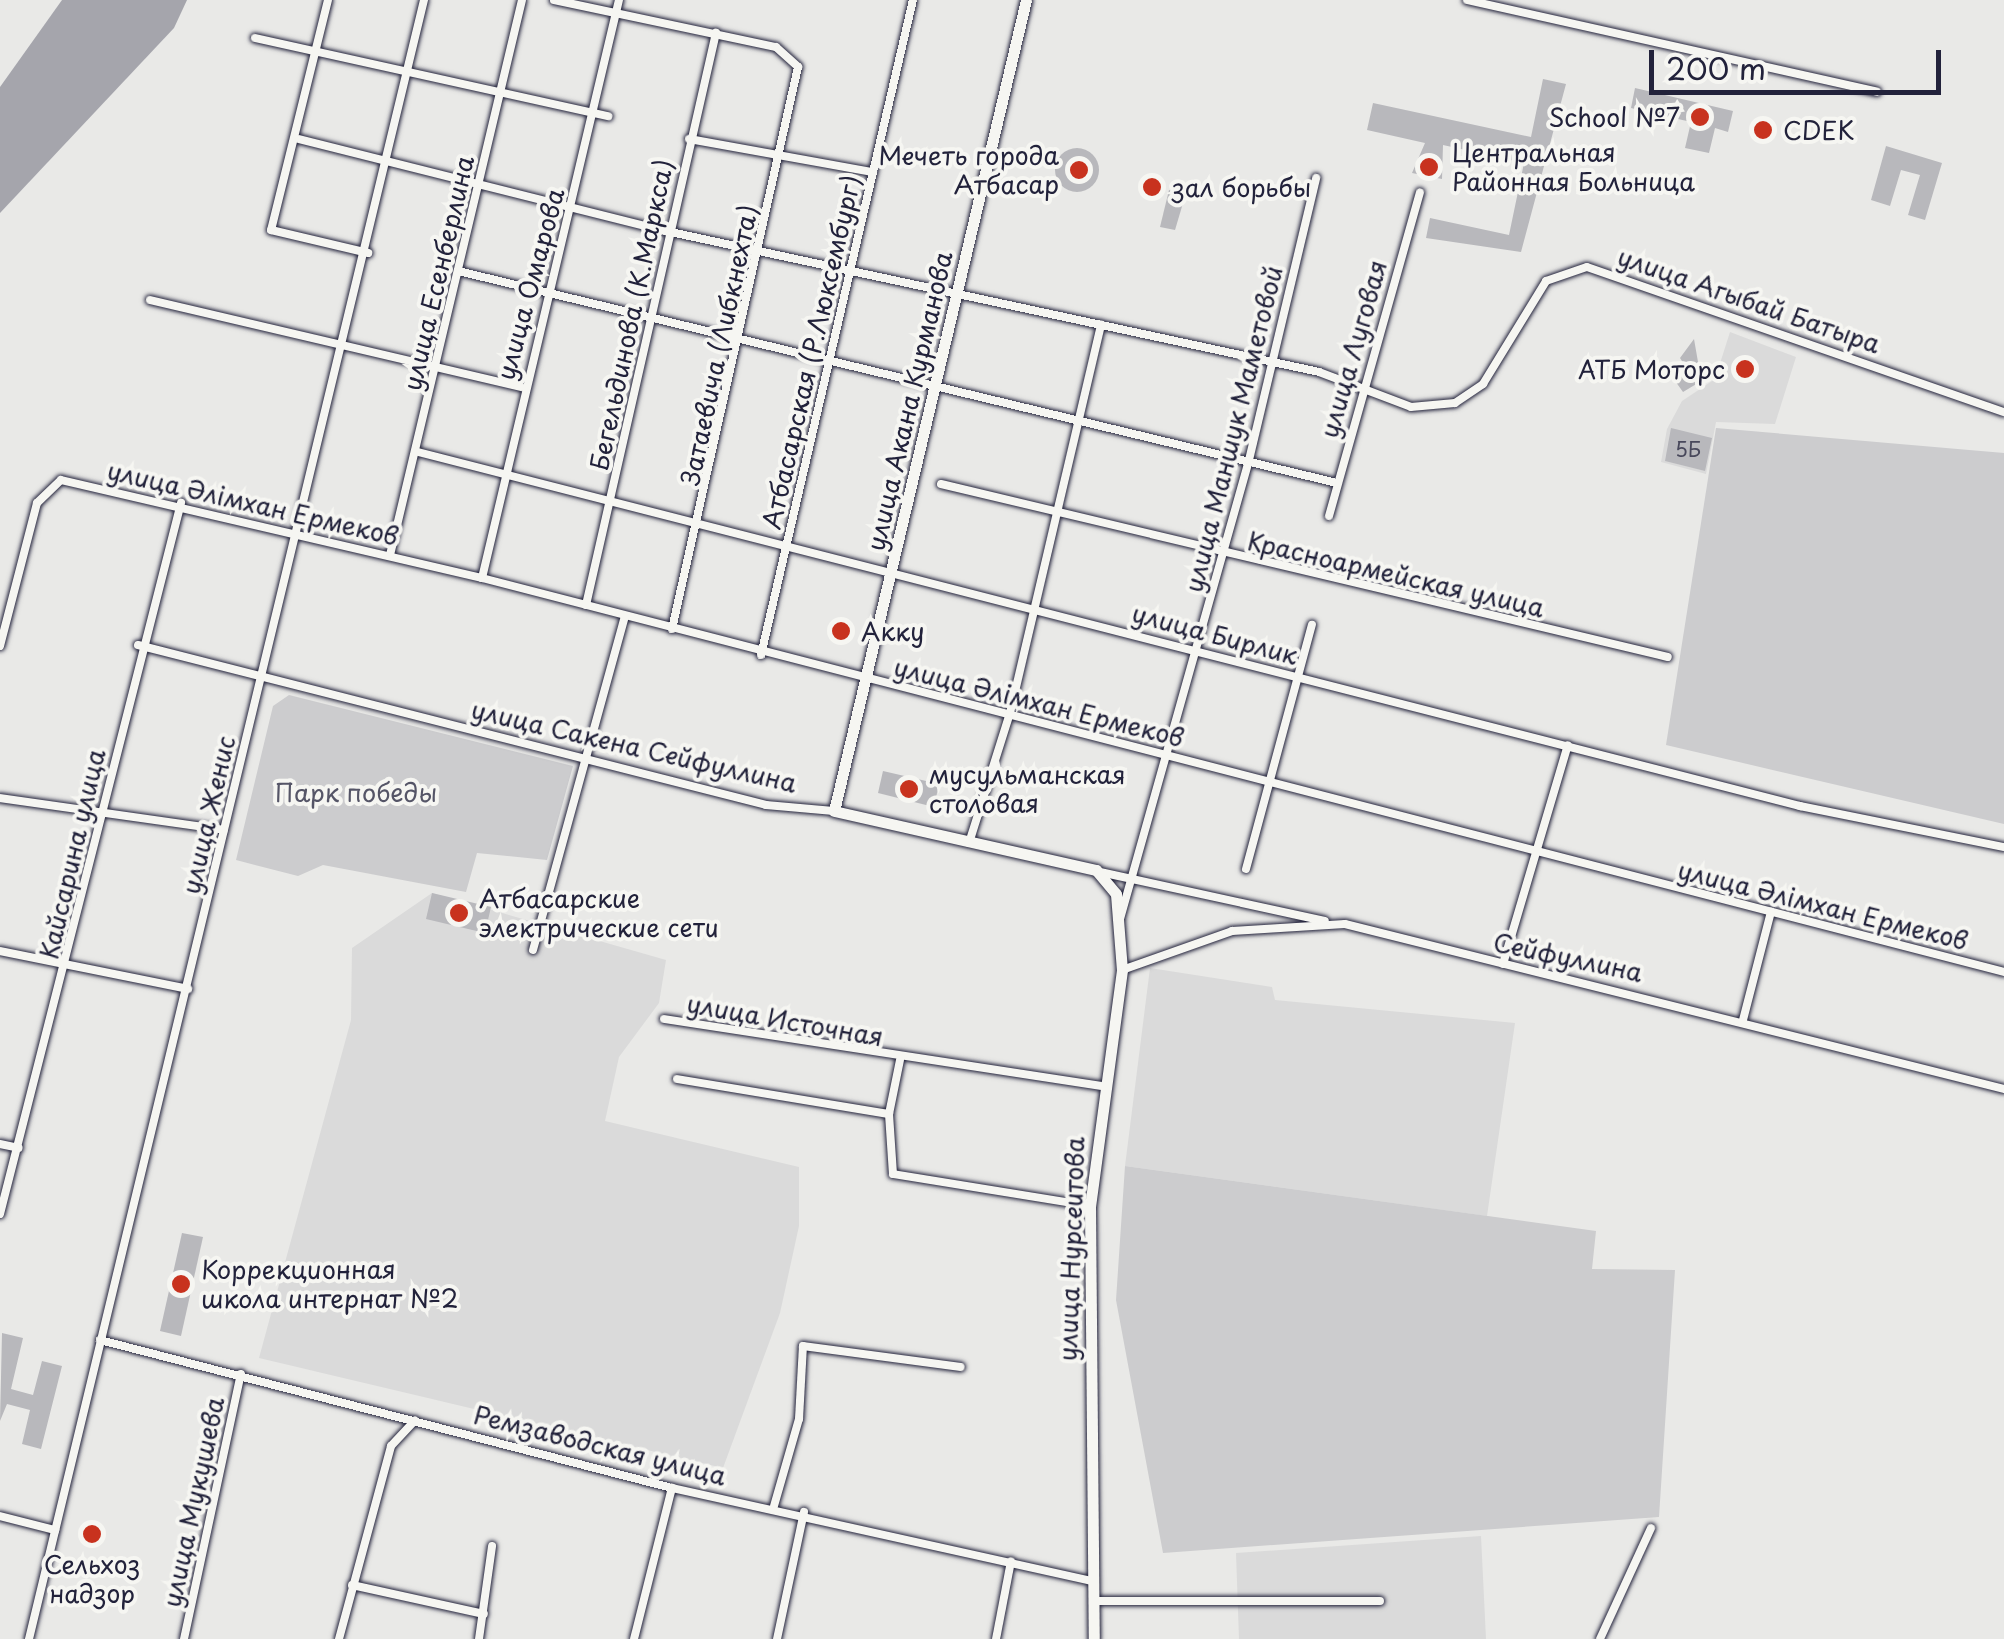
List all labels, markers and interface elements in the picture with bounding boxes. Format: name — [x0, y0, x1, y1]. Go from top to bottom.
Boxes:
scale bar — [1654, 30, 1946, 92]
text: 200 m — [1666, 45, 1766, 90]
place label: School №7 — [1548, 102, 1680, 132]
marker: School №7 — [1689, 106, 1711, 128]
place label: CDEK — [1783, 115, 1855, 145]
marker: CDEK — [1752, 119, 1774, 141]
place label: Центральная Районная Больница — [1452, 138, 1696, 197]
place label: Мечеть города Атбасар — [879, 141, 1059, 200]
street label: улица Есенберлина — [396, 152, 480, 394]
marker: Центральная Районная Больница — [1416, 154, 1442, 180]
street label: Бегельдинова (К.Маркса) — [583, 157, 679, 473]
marker: Мечеть города Атбасар — [1068, 159, 1090, 181]
street label: Атбасарская (Р.Люксембург) — [756, 172, 866, 532]
place label: зал борьбы — [1172, 172, 1312, 202]
marker: зал борьбы — [1141, 176, 1163, 198]
street label: улица Омарова — [490, 185, 570, 383]
street label: Затаевича (Либкнехта) — [675, 202, 763, 488]
street label: улица Агыбай Батыра — [1613, 241, 1885, 359]
street label: улица Акана Курманова — [860, 247, 958, 555]
street label: улица Луговая — [1313, 256, 1393, 442]
street label: улица Маншук Маметовой — [1178, 261, 1288, 597]
place label: АТБ Моторс — [1576, 354, 1725, 384]
marker: АТБ Моторс — [1734, 358, 1756, 380]
house number: 5Б — [1675, 437, 1701, 461]
street label: улица Әлімхан Ермеков — [103, 455, 403, 551]
street label: Красноармейская улица — [1244, 525, 1548, 623]
street label: улица Бирлик — [1129, 597, 1301, 671]
place label: Акку — [861, 616, 925, 646]
marker: Акку — [830, 620, 852, 642]
street label: улица Әлімхан Ермеков — [889, 651, 1189, 753]
street label: улица Сакена Сейфуллина — [467, 694, 801, 798]
street label: улица Женис — [175, 733, 241, 897]
street label: Кайсарина улица — [33, 745, 111, 963]
place label: мусульманская столовая — [929, 760, 1126, 819]
park label: Парк победы — [274, 777, 438, 807]
marker: мусульманская столовая — [898, 778, 920, 800]
street label: улица Әлімхан Ермеков — [1673, 854, 1973, 956]
place label: Атбасарские электрические сети — [479, 884, 719, 943]
marker: Атбасарские электрические сети — [448, 902, 470, 924]
street label: Сейфуллина — [1491, 927, 1645, 987]
street label: улица Источная — [684, 988, 886, 1052]
street label: улица Нурсеитова — [1052, 1136, 1090, 1362]
place label: Коррекционная школа интернат №2 — [201, 1255, 459, 1314]
marker: Коррекционная школа интернат №2 — [170, 1273, 192, 1295]
street label: улица Мукушева — [156, 1394, 230, 1610]
street label: Ремзаводская улица — [470, 1399, 730, 1491]
marker: Сельхоз надзор — [81, 1523, 103, 1545]
place label: Сельхоз надзор — [44, 1550, 140, 1609]

